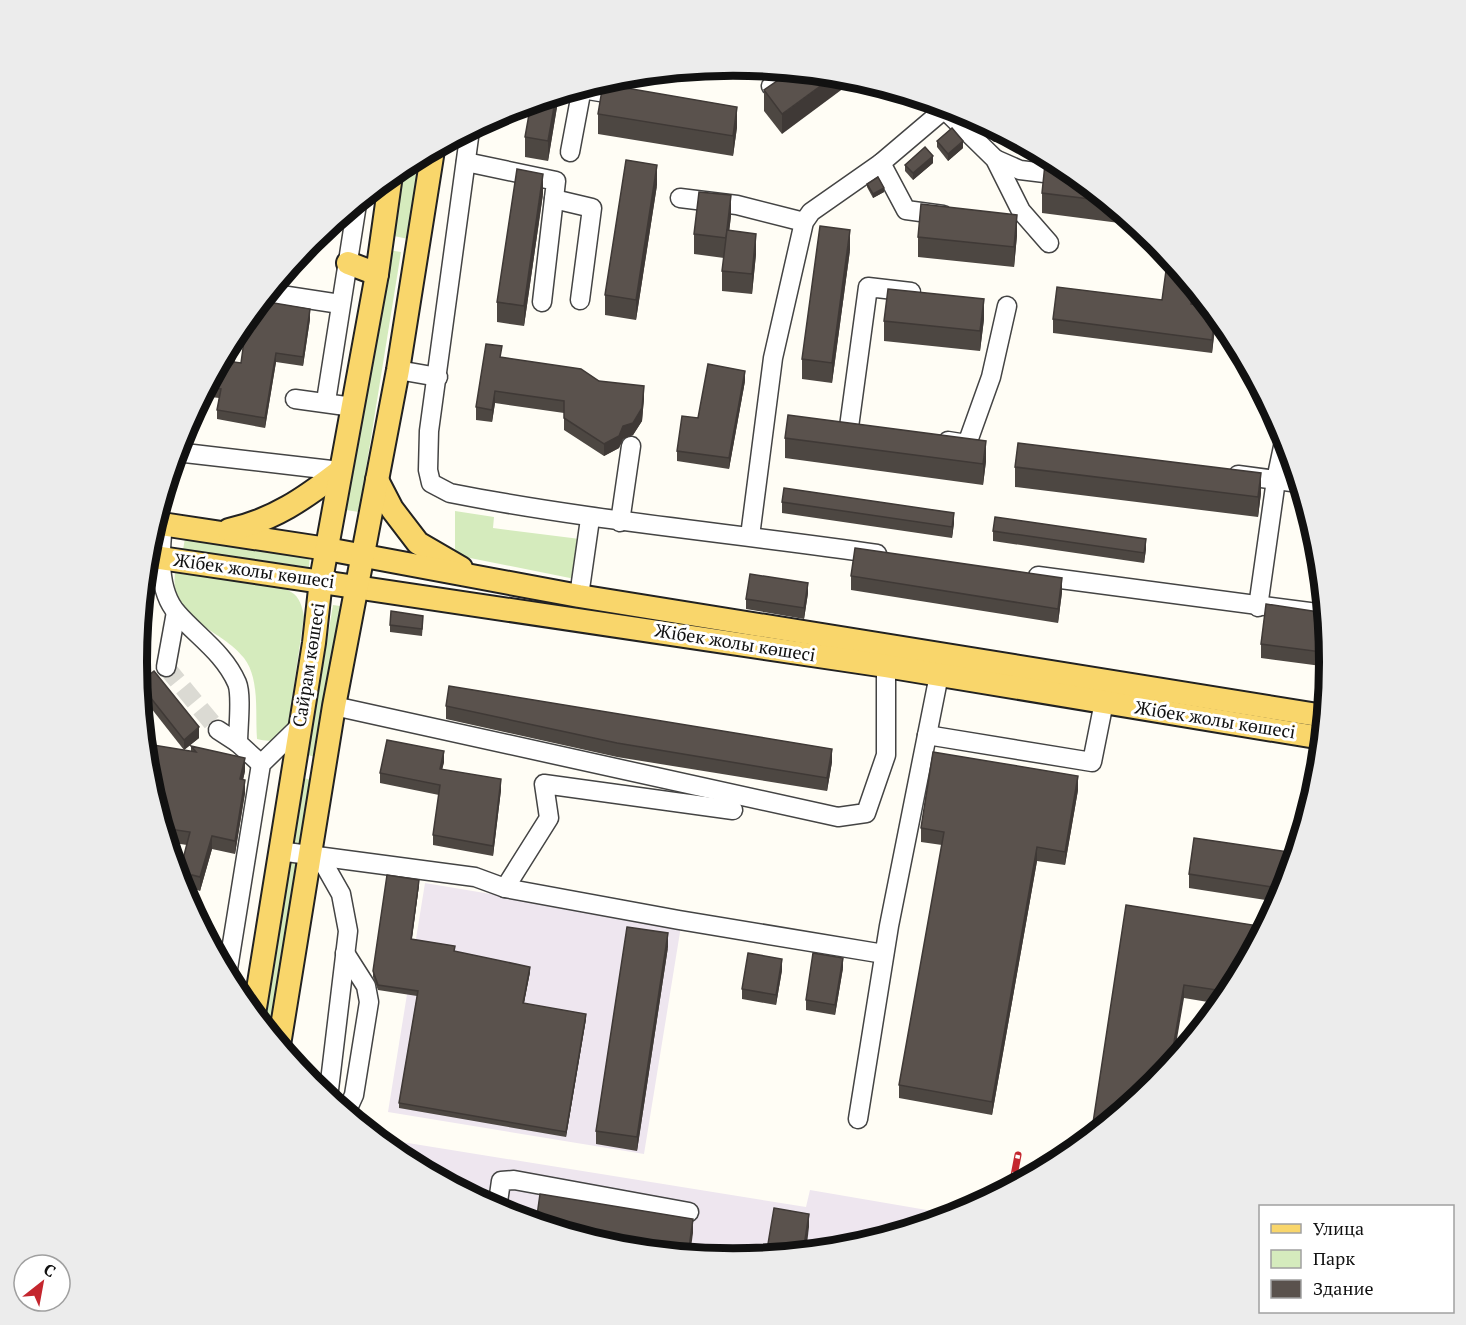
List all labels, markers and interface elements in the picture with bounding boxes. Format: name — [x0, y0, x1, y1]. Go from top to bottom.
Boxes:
street label: Жібек жолы көшесі — [172, 547, 336, 593]
street label: Сайрам көшесі — [286, 601, 330, 729]
street label: Жібек жолы көшесі — [653, 617, 817, 667]
street label: Жібек жолы көшесі — [1133, 694, 1297, 744]
legend — [1259, 1205, 1454, 1313]
text: Улица — [1313, 1216, 1364, 1240]
text: Парк — [1313, 1246, 1355, 1270]
north arrow — [12, 1253, 72, 1313]
text: С — [40, 1258, 60, 1282]
text: Здание — [1313, 1276, 1373, 1300]

